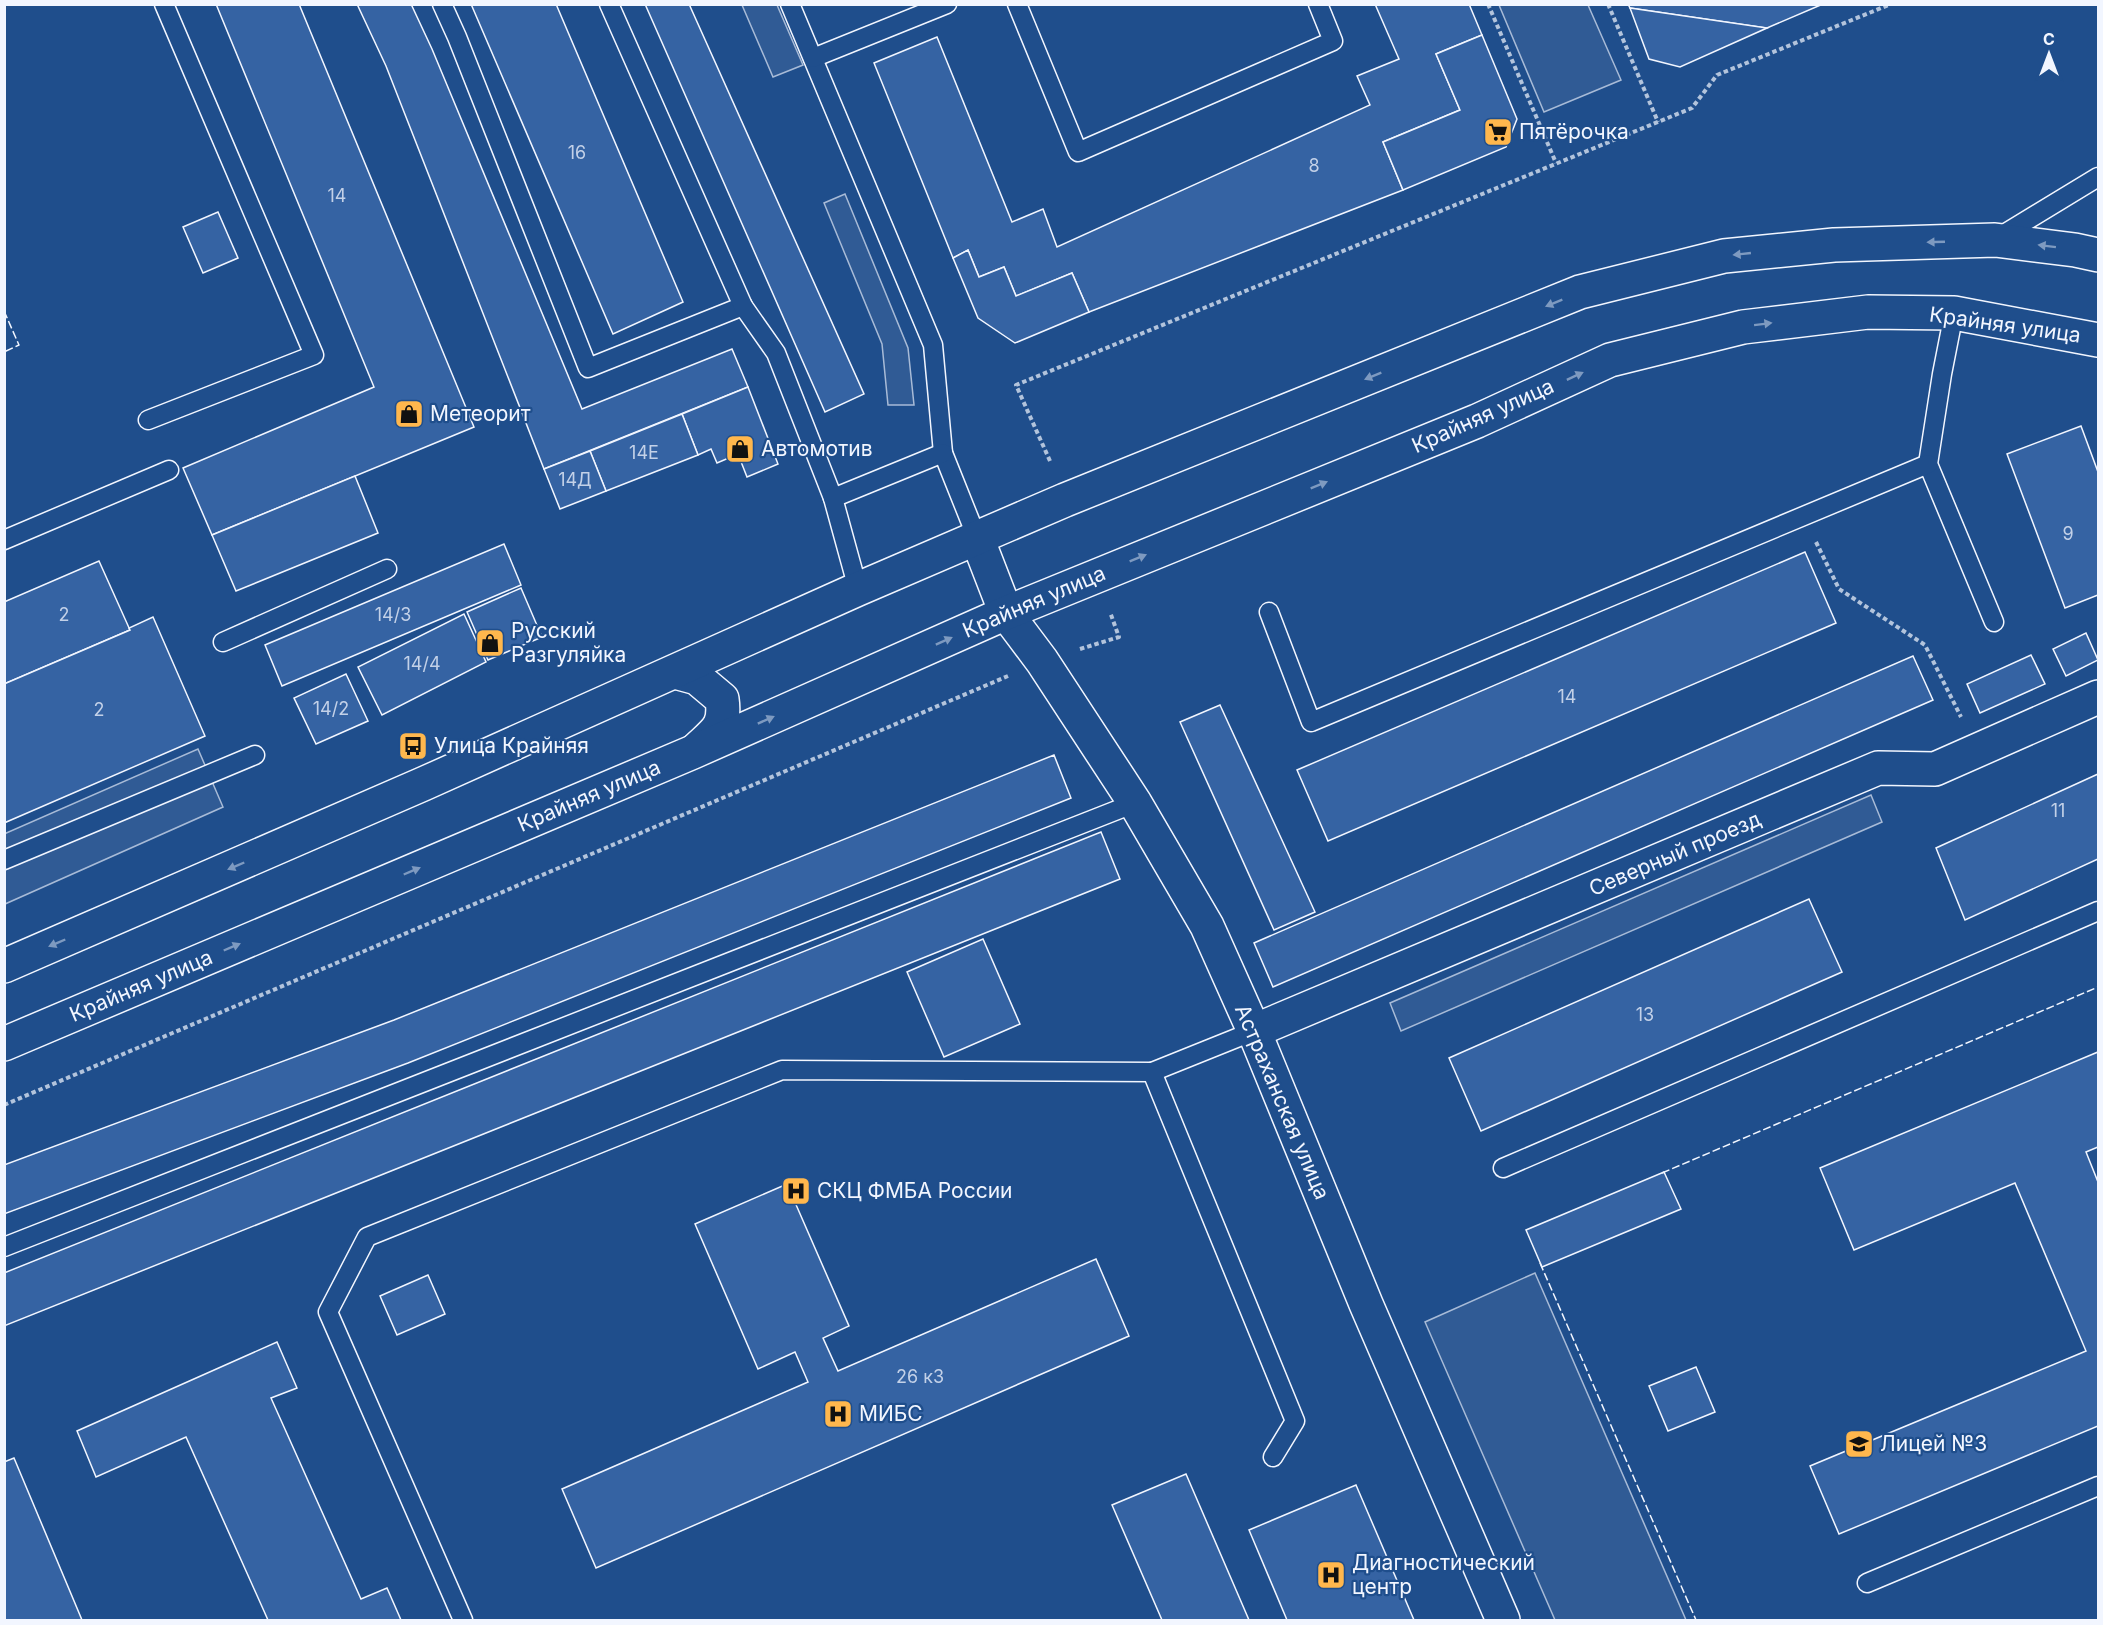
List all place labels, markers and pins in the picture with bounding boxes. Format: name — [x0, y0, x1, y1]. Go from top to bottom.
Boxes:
supermarket icon: Пятёрочка — [1482, 116, 1514, 148]
place label: Пятёрочка — [1519, 119, 1629, 144]
shop icon: Метеорит — [393, 398, 425, 430]
place label: Метеорит — [430, 401, 531, 426]
shop icon: Автомотив — [724, 433, 756, 465]
place label: Автомотив — [761, 436, 873, 461]
place label: Русский Разгуляйка — [511, 618, 626, 667]
shop icon: Русский Разгуляйка — [474, 627, 506, 659]
bus stop icon: Улица Крайняя — [397, 730, 429, 762]
place label: Улица Крайняя — [434, 733, 589, 758]
hospital icon: СКЦ ФМБА России — [780, 1175, 812, 1207]
place label: СКЦ ФМБА России — [817, 1178, 1013, 1203]
hospital icon: МИБС — [822, 1398, 854, 1430]
place label: МИБС — [859, 1401, 923, 1426]
school or university icon: Лицей №3 — [1843, 1428, 1875, 1460]
place label: Лицей №3 — [1880, 1431, 1987, 1456]
place label: Диагностический центр — [1352, 1550, 1535, 1599]
hospital icon: Диагностический центр — [1315, 1559, 1347, 1591]

